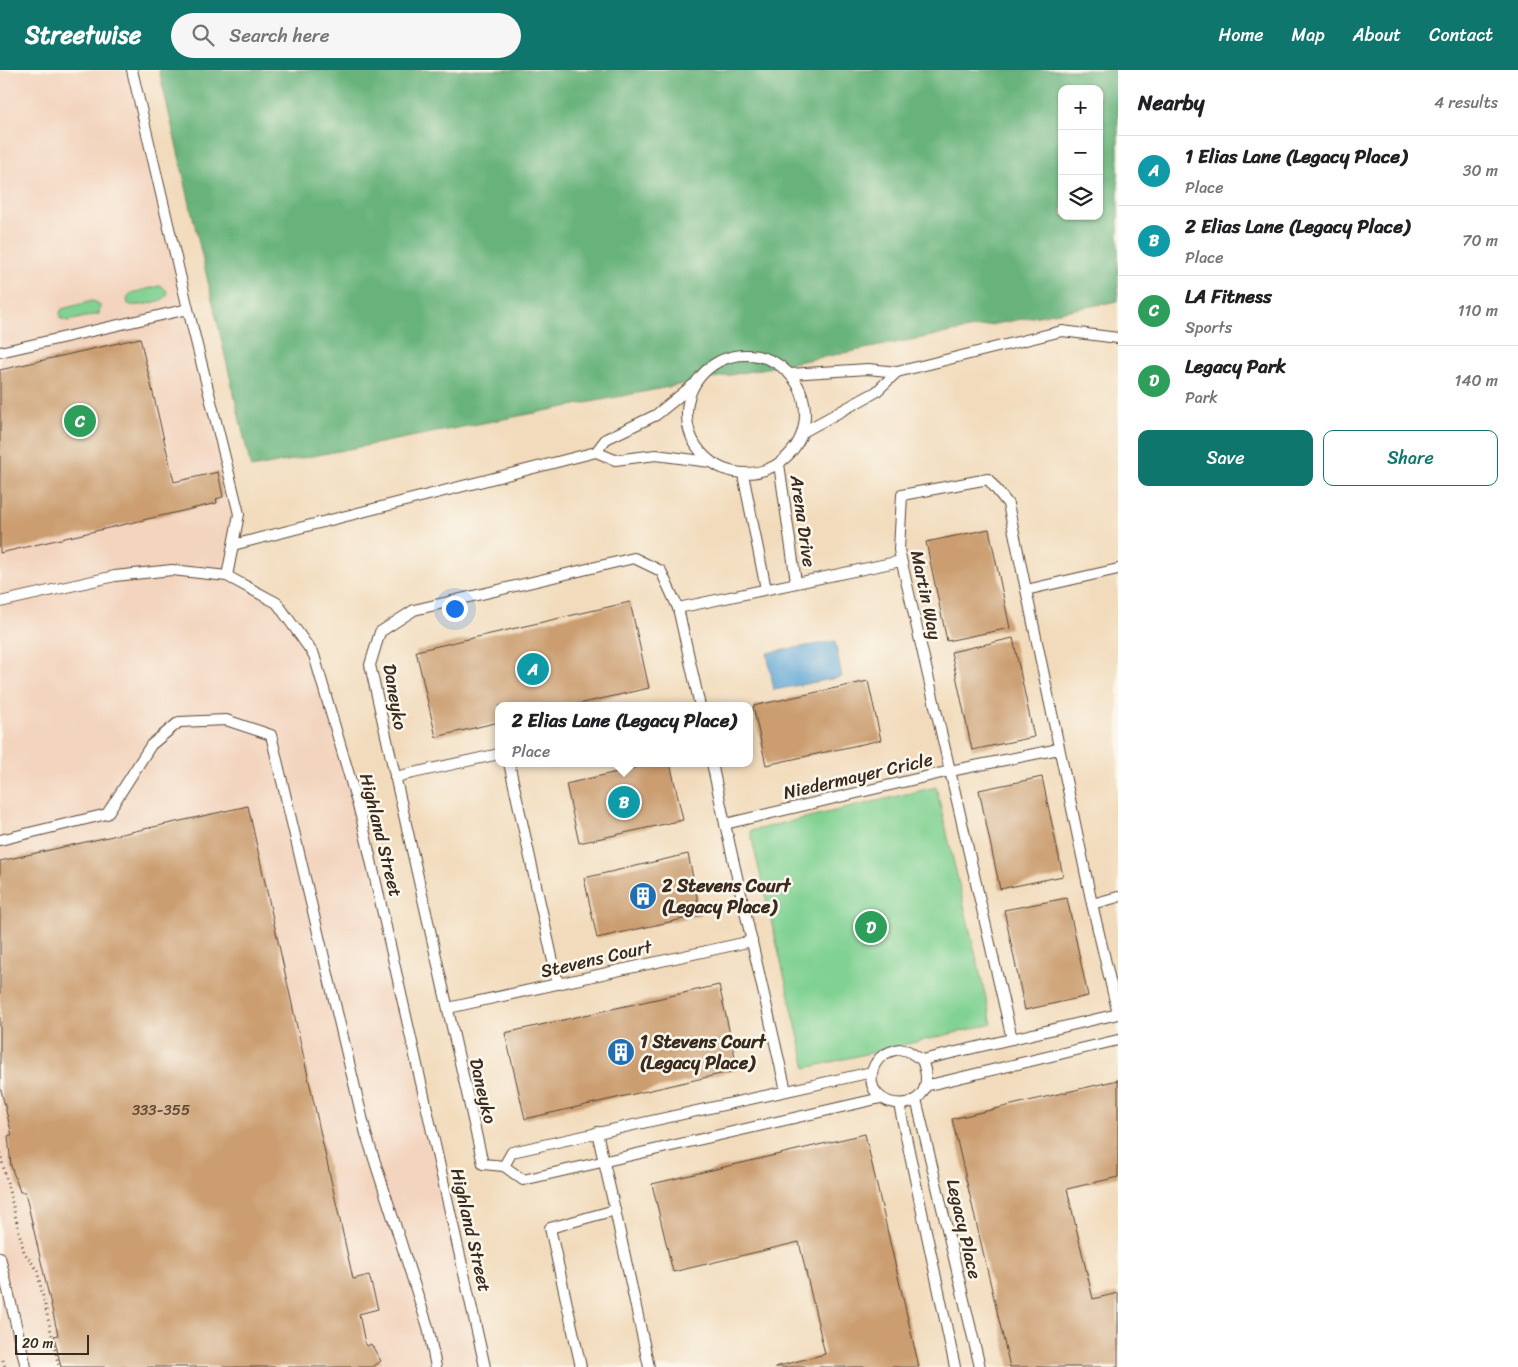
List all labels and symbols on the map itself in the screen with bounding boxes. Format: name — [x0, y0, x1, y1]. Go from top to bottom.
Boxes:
pin: C — [64, 402, 96, 440]
street label: Arena Drive — [781, 472, 825, 569]
street label: Martin Way — [901, 547, 951, 643]
your location — [442, 596, 468, 622]
pin: A — [517, 650, 549, 688]
street label: Daneyko — [373, 661, 417, 733]
street label: Niedermayer Cricle — [780, 743, 936, 809]
street label: Highland Street — [350, 770, 412, 900]
pin: B — [608, 783, 640, 821]
place label: 2 Stevens Court (Legacy Place) — [661, 870, 792, 923]
building icon: 2 Stevens Court (Legacy Place) — [628, 881, 658, 911]
pin: D — [855, 908, 887, 946]
street label: Stevens Court — [537, 931, 655, 987]
place label: 1 Stevens Court (Legacy Place) — [640, 1026, 767, 1079]
building icon: 1 Stevens Court (Legacy Place) — [606, 1037, 636, 1067]
street label: Daneyko — [460, 1055, 506, 1127]
house number: 333-355 — [132, 1097, 190, 1123]
street label: Highland Street — [441, 1165, 501, 1295]
street label: Legacy Place — [937, 1176, 991, 1282]
scale bar — [15, 1332, 89, 1355]

